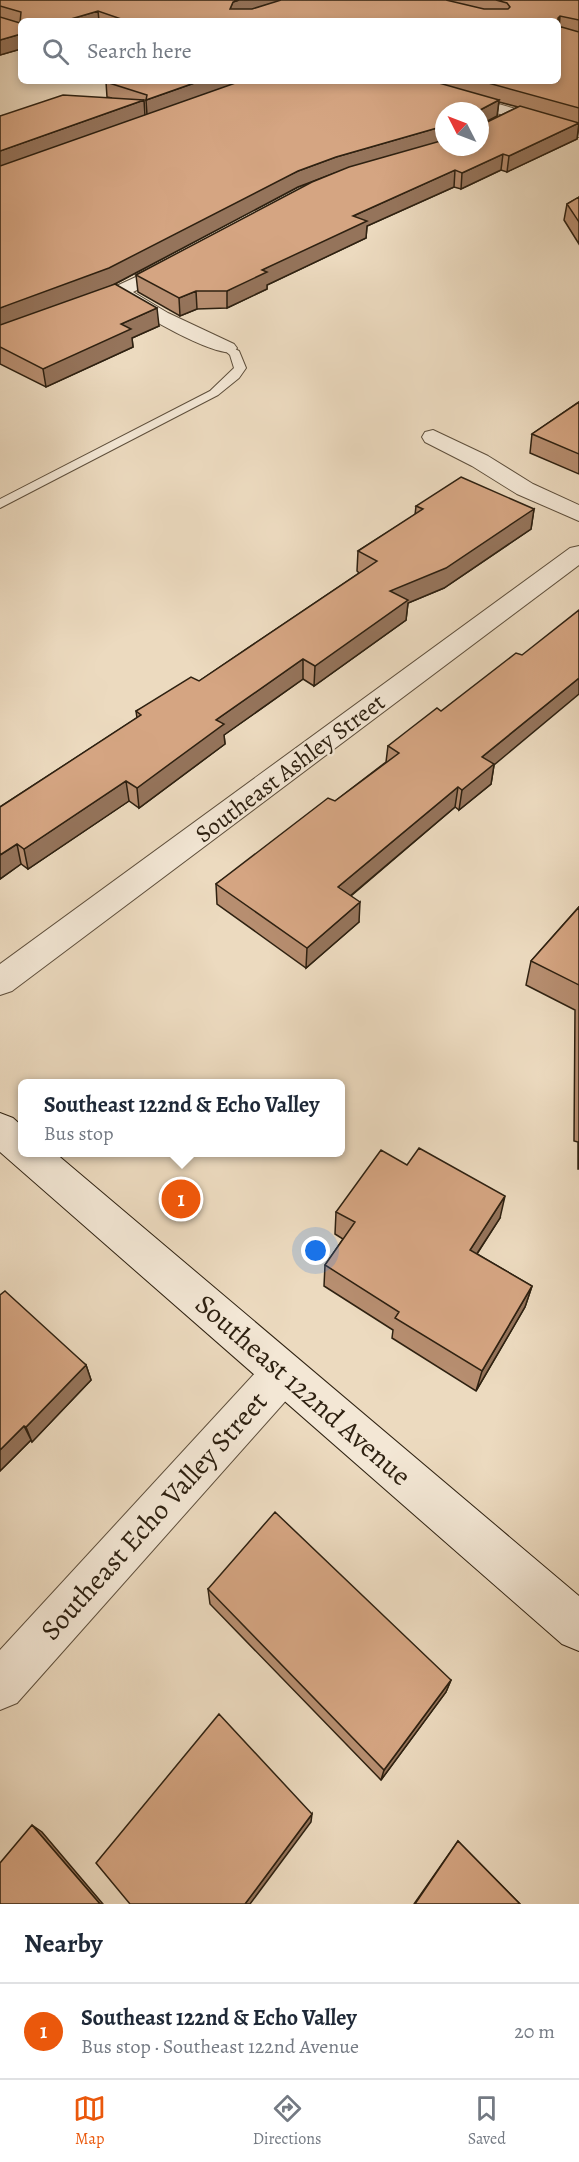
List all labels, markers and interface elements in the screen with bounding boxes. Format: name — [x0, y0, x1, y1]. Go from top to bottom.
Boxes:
search box — [18, 18, 561, 84]
icon: search — [39, 35, 72, 68]
text: Search here — [87, 36, 192, 66]
north arrow — [435, 102, 489, 156]
street label: Southeast Ashley Street — [189, 686, 391, 850]
popup — [18, 1079, 345, 1157]
text: Southeast 122nd & Echo Valley — [44, 1090, 319, 1120]
text: Bus stop — [44, 1120, 114, 1147]
pin: 1 — [162, 1176, 201, 1222]
your location — [301, 1236, 330, 1265]
street label: Southeast 122nd Avenue — [187, 1286, 419, 1494]
street label: Southeast Echo Valley Street — [32, 1384, 276, 1648]
text: Nearby — [24, 1926, 103, 1961]
text: Southeast 122nd & Echo Valley — [81, 2003, 357, 2033]
text: 1 — [40, 2018, 47, 2045]
text: 20 m — [514, 2018, 555, 2045]
text: Bus stop · Southeast 122nd Avenue — [81, 2033, 359, 2060]
tab: Map — [73, 2092, 106, 2150]
tab: Directions — [253, 2092, 321, 2150]
tab: Saved — [468, 2092, 506, 2150]

